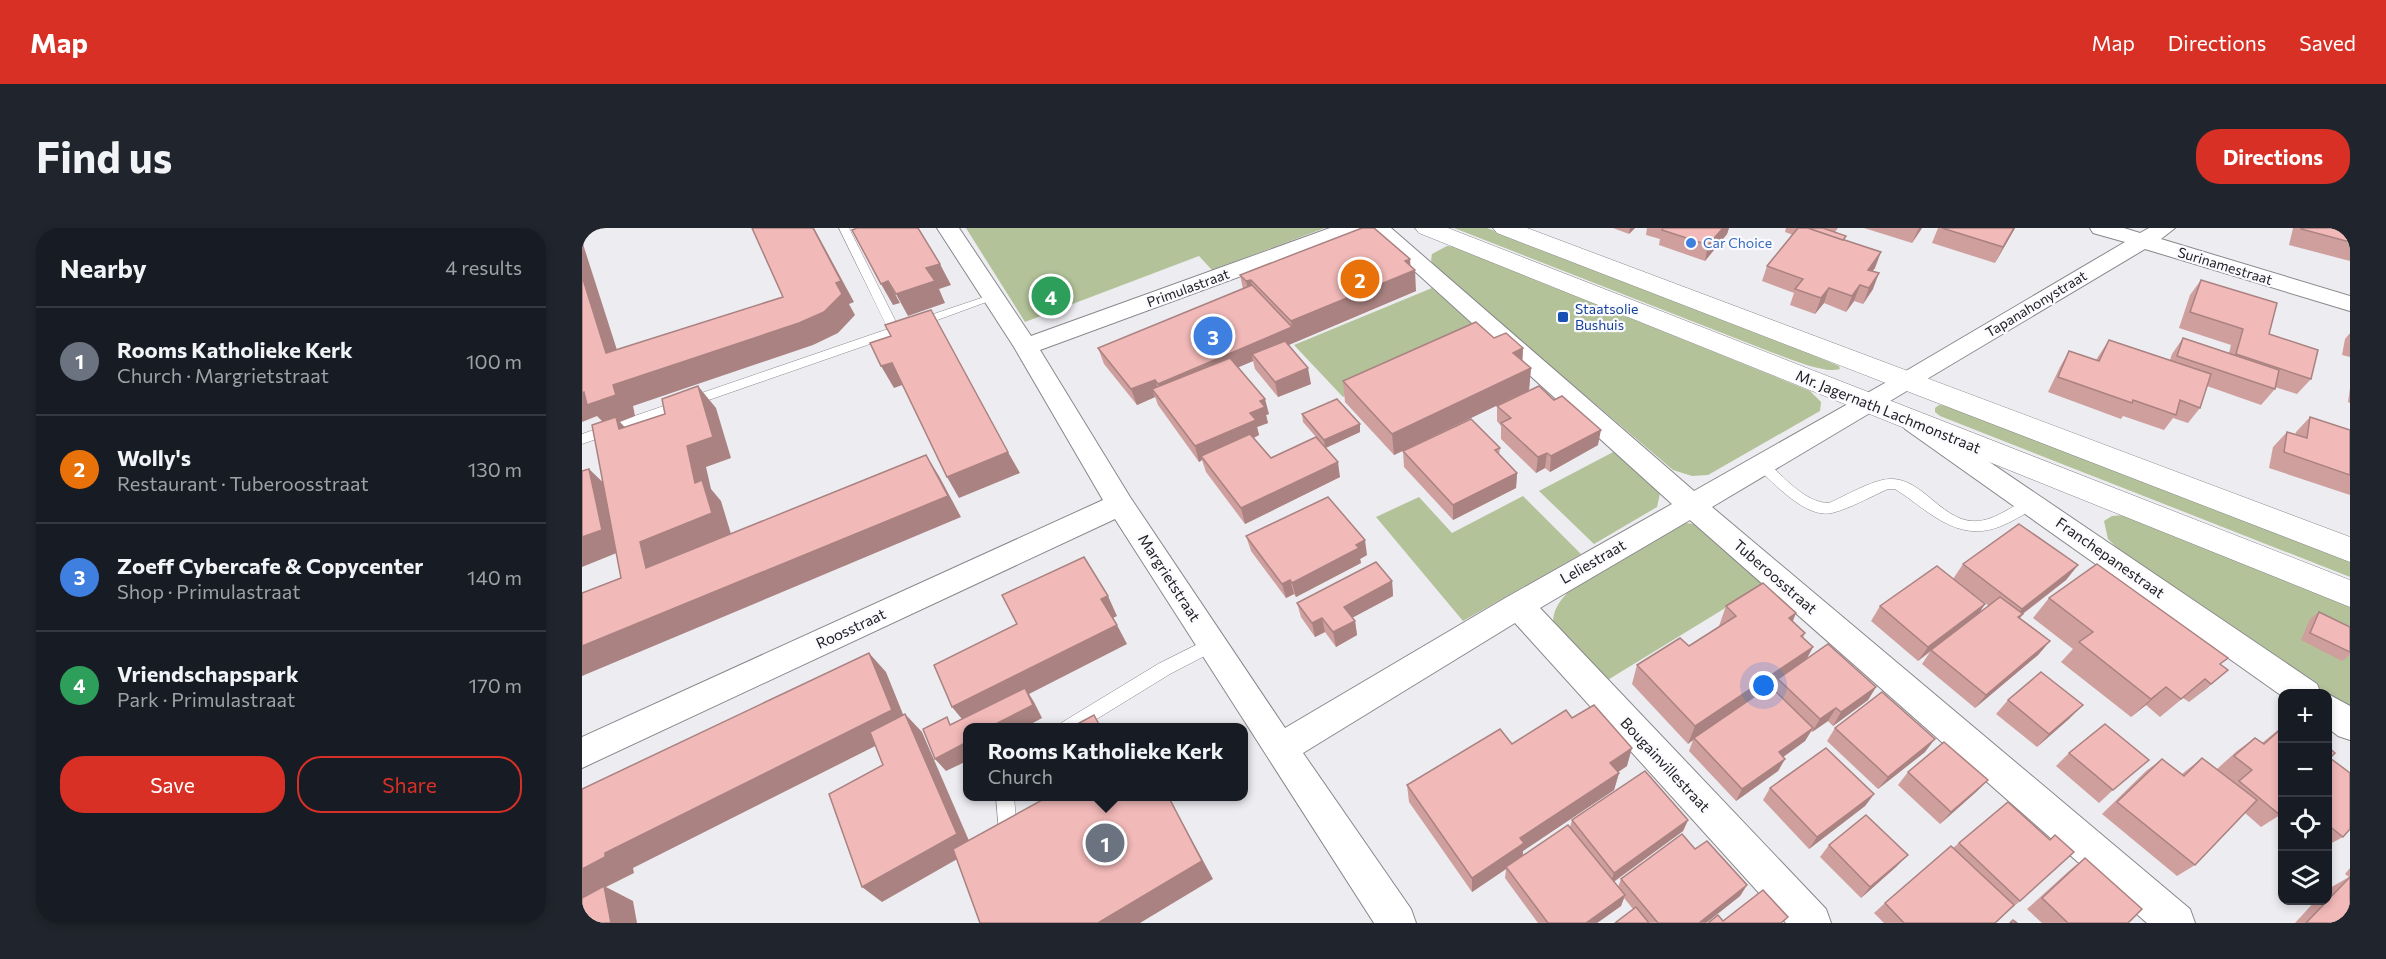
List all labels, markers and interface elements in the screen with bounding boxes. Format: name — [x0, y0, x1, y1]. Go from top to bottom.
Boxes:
text: Map — [30, 25, 88, 59]
text: Map — [2092, 30, 2135, 55]
text: Directions — [2168, 30, 2266, 55]
text: Saved — [2299, 30, 2356, 55]
button: Directions — [2196, 129, 2350, 184]
text: Find us — [36, 130, 172, 182]
place label: Car Choice — [1703, 234, 1772, 251]
marker: Car Choice — [1684, 236, 1698, 250]
street label: Surinamestraat — [2176, 243, 2275, 288]
text: Nearby — [60, 252, 147, 283]
text: 4 results — [445, 255, 522, 279]
pin: 2 — [1340, 256, 1380, 302]
street label: Primulastraat — [1144, 265, 1232, 310]
street label: Tapanahonystraat — [1982, 266, 2090, 341]
pin: 4 — [1032, 274, 1070, 318]
place label: Staatsolie Bushuis — [1575, 300, 1638, 333]
marker: Staatsolie Bushuis — [1556, 310, 1570, 324]
pin: 3 — [1194, 314, 1232, 358]
text: Rooms Katholieke Kerk — [117, 336, 353, 363]
text: 1 — [75, 349, 84, 373]
text: 100 m — [466, 349, 522, 373]
text: Church · Margrietstraat — [117, 363, 329, 387]
street label: Mr. Jagernath Lachmonstraat — [1793, 366, 1983, 456]
text: Wolly's — [117, 444, 191, 471]
text: 2 — [74, 457, 85, 481]
text: 130 m — [468, 457, 522, 481]
text: Restaurant · Tuberoosstraat — [117, 471, 369, 495]
street label: Franchepanestraat — [2053, 513, 2168, 601]
street label: Margrietstraat — [1135, 530, 1205, 625]
street label: Leliestraat — [1557, 535, 1628, 587]
street label: Tuberoosstraat — [1730, 535, 1821, 617]
text: Zoeff Cybercafe & Copycenter — [117, 552, 423, 579]
text: 3 — [74, 565, 85, 589]
text: 140 m — [467, 565, 522, 589]
text: Shop · Primulastraat — [117, 579, 300, 603]
street label: Roosstraat — [813, 604, 888, 652]
text: Vriendschapspark — [117, 660, 299, 687]
your location — [1749, 671, 1778, 700]
text: 4 — [73, 673, 86, 697]
text: 170 m — [469, 673, 522, 697]
text: Park · Primulastraat — [117, 687, 295, 711]
map controls — [2278, 689, 2332, 905]
button: + — [2278, 689, 2332, 743]
street label: Bougainvillestraat — [1617, 713, 1714, 815]
popup — [963, 723, 1248, 801]
text: Rooms Katholieke Kerk — [988, 737, 1223, 764]
button: − — [2278, 743, 2332, 797]
button: Save — [60, 756, 285, 813]
button: Share — [297, 756, 522, 813]
text: Church — [988, 764, 1053, 788]
button: locate — [2278, 797, 2332, 851]
pin: 1 — [1086, 820, 1124, 866]
button: layers — [2278, 851, 2332, 905]

